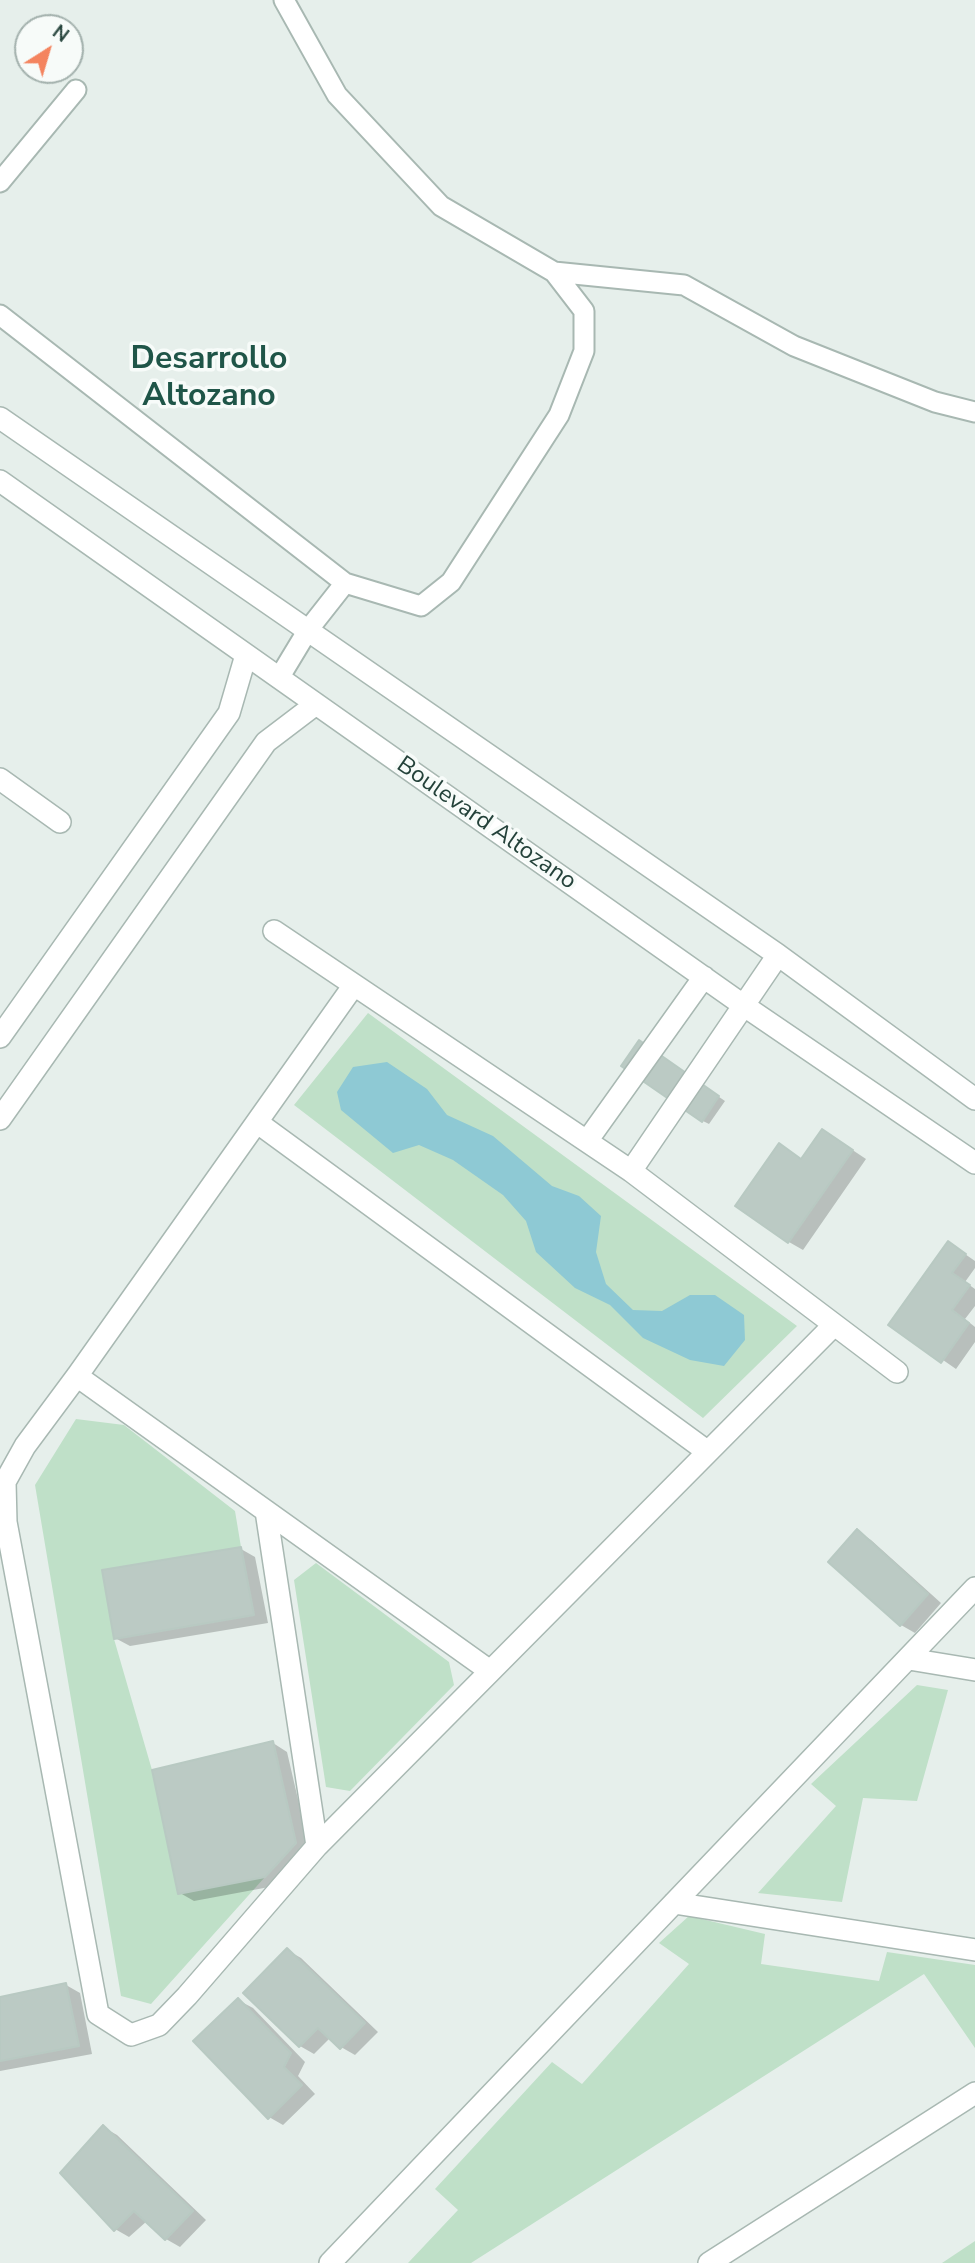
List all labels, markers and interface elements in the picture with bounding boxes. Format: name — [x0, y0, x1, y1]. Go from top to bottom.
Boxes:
north arrow — [14, 14, 84, 84]
text: N — [47, 19, 74, 48]
district label: Desarrollo Altozano — [131, 341, 287, 416]
street label: Boulevard Altozano — [391, 751, 581, 897]

